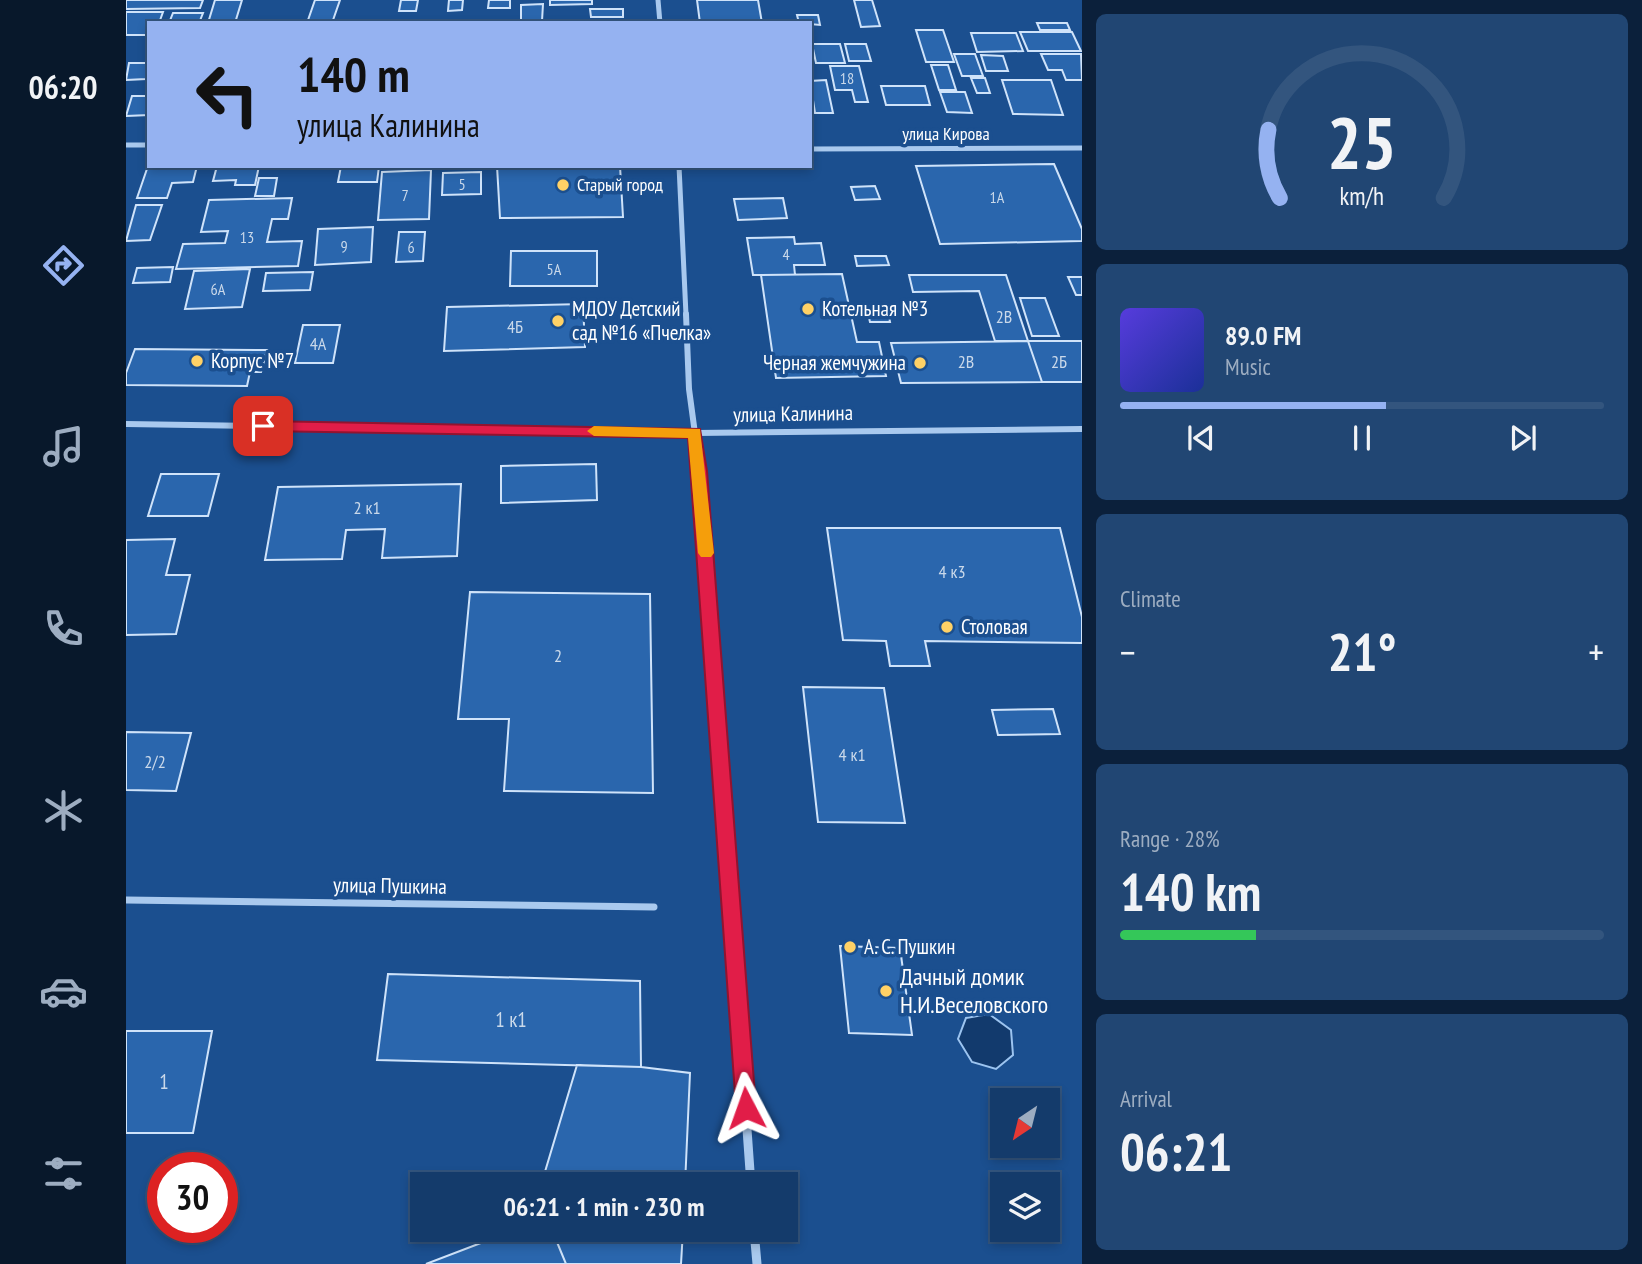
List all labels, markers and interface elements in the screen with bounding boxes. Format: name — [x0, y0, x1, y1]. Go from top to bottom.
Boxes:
text: 140 m — [297, 42, 410, 106]
icon: left — [182, 49, 273, 140]
text: 06:20 — [28, 66, 98, 108]
house number: 18 — [840, 68, 854, 88]
text: 25 — [1327, 94, 1397, 188]
text: улица Калинина — [297, 104, 480, 146]
street label: улица Кирова — [902, 122, 990, 145]
place label: Старый город — [577, 173, 663, 196]
house number: 5 — [458, 174, 466, 194]
marker: Старый город — [555, 177, 571, 193]
text: km/h — [1340, 180, 1384, 212]
house number: 7 — [401, 185, 409, 205]
house number: 1А — [990, 187, 1005, 207]
house number: 13 — [240, 227, 254, 247]
house number: 9 — [340, 236, 348, 256]
house number: 6 — [407, 237, 415, 257]
icon: directions — [39, 241, 88, 290]
house number: 4 — [782, 244, 790, 264]
house number: 5А — [547, 259, 562, 279]
house number: 6А — [211, 279, 226, 299]
place label: МДОУ Детский сад №16 «Пчелка» — [572, 295, 711, 346]
place label: Котельная №3 — [822, 295, 928, 322]
marker: Котельная №3 — [800, 301, 816, 317]
house number: 2В — [996, 305, 1012, 328]
marker: МДОУ Детский сад №16 «Пчелка» — [550, 313, 566, 329]
house number: 4Б — [507, 315, 523, 338]
text: 89.0 FM — [1225, 319, 1301, 352]
house number: 4А — [310, 332, 327, 355]
place label: Корпус №7 — [211, 347, 294, 374]
place label: Черная жемчужина — [763, 349, 906, 376]
house number: 2В — [958, 350, 974, 373]
house number: 2Б — [1051, 350, 1067, 373]
text: Music — [1225, 352, 1271, 381]
marker: Корпус №7 — [189, 353, 205, 369]
marker: Черная жемчужина — [912, 355, 928, 371]
pin — [233, 396, 293, 456]
street label: улица Калинина — [733, 399, 853, 428]
icon: arrive — [244, 407, 282, 445]
icon: previous — [1182, 419, 1220, 457]
icon: pause — [1343, 419, 1381, 457]
icon: next — [1504, 419, 1542, 457]
icon: music — [39, 422, 88, 471]
house number: 2 к1 — [354, 496, 380, 519]
house number: 4 к3 — [939, 560, 965, 583]
text: Climate — [1120, 584, 1181, 613]
icon: phone — [39, 604, 88, 653]
place label: Столовая — [961, 613, 1028, 640]
text: 21° — [1328, 618, 1396, 685]
marker: Столовая — [939, 619, 955, 635]
text: − — [1120, 627, 1136, 676]
text: + — [1588, 627, 1604, 676]
house number: 2 — [554, 644, 562, 667]
house number: 4 к1 — [839, 743, 865, 766]
house number: 2/2 — [144, 750, 166, 773]
icon: climate — [39, 786, 88, 835]
text: Range · 28% — [1120, 824, 1220, 853]
text: 140 km — [1120, 858, 1261, 925]
street label: улица Пушкина — [333, 871, 447, 900]
place label: А. С. Пушкин — [864, 933, 955, 960]
marker: А. С. Пушкин — [842, 939, 858, 955]
place label: Дачный домик Н.И.Веселовского — [900, 961, 1048, 1020]
icon: car — [39, 967, 88, 1016]
marker: Дачный домик Н.И.Веселовского — [878, 983, 894, 999]
house number: 1 к1 — [495, 1006, 527, 1033]
house number: 1 — [159, 1068, 169, 1095]
position arrow — [709, 1071, 783, 1145]
text: Arrival — [1120, 1084, 1172, 1113]
north arrow — [990, 1088, 1060, 1158]
map controls — [990, 1088, 1060, 1242]
text: 06:21 — [1120, 1118, 1232, 1185]
icon: filters — [39, 1149, 88, 1198]
speed limit sign: 30 — [147, 1152, 238, 1243]
button: layers — [990, 1172, 1060, 1242]
text: 06:21 · 1 min · 230 m — [504, 1190, 704, 1223]

